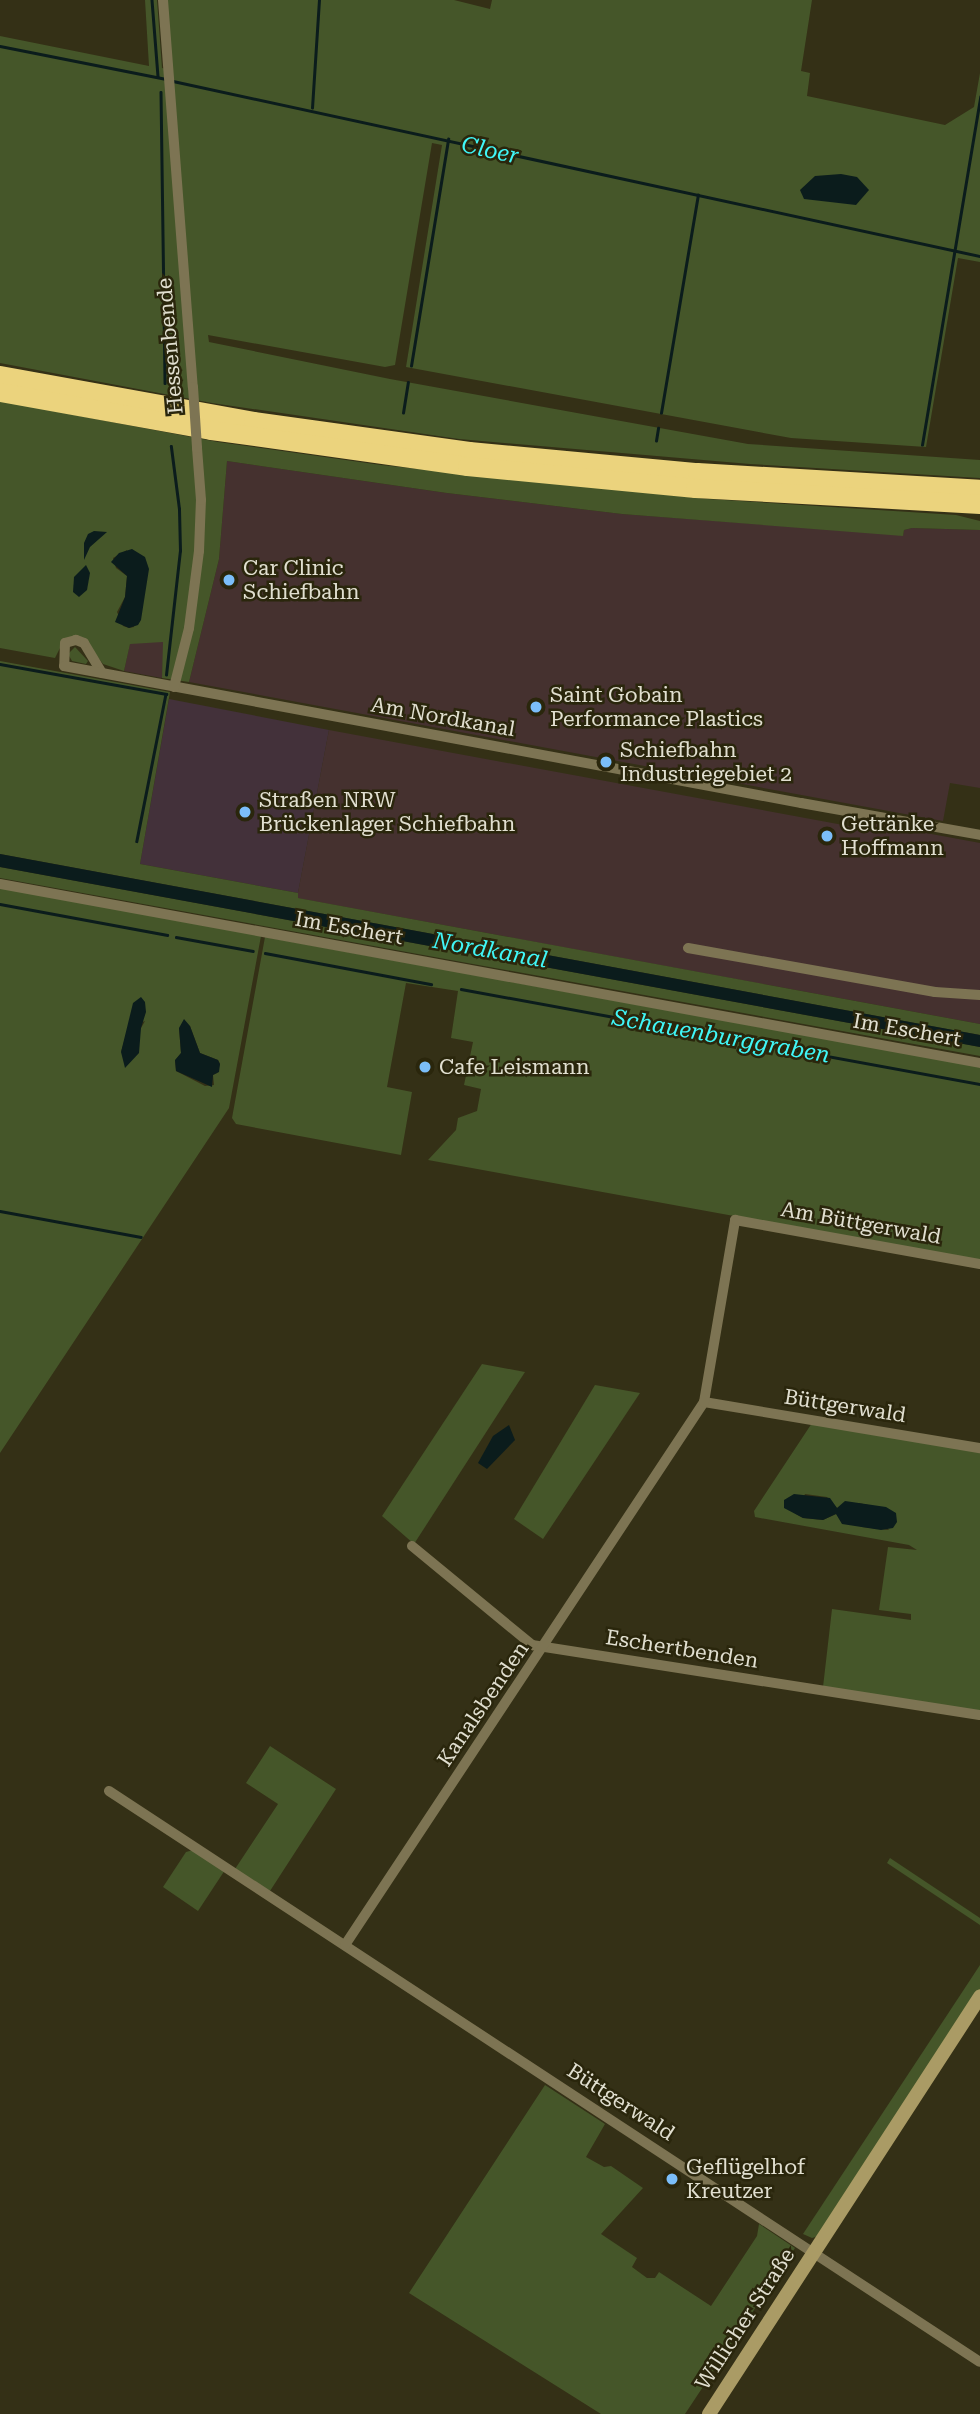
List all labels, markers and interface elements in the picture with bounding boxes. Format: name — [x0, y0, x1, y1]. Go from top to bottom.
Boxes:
water label: Cloer — [459, 131, 521, 171]
street label: Hessenbende — [151, 277, 189, 415]
place label: Car Clinic Schiefbahn — [243, 555, 360, 605]
marker: Car Clinic Schiefbahn — [221, 572, 237, 588]
place label: Saint Gobain Performance Plastics — [550, 682, 763, 732]
street label: Am Nordkanal — [369, 692, 517, 742]
marker: Saint Gobain Performance Plastics — [528, 699, 544, 715]
place label: Schiefbahn Industriegebiet 2 — [620, 737, 792, 787]
marker: Schiefbahn Industriegebiet 2 — [598, 754, 614, 770]
place label: Straßen NRW Brückenlager Schiefbahn — [259, 787, 515, 837]
marker: Straßen NRW Brückenlager Schiefbahn — [237, 804, 253, 820]
place label: Getränke Hoffmann — [841, 811, 944, 861]
marker: Getränke Hoffmann — [819, 828, 835, 844]
street label: Im Eschert — [293, 906, 405, 950]
water label: Nordkanal — [431, 927, 549, 975]
water label: Schauenburggraben — [610, 1004, 832, 1070]
street label: Im Eschert — [851, 1008, 963, 1052]
place label: Cafe Leismann — [439, 1054, 589, 1080]
marker: Cafe Leismann — [417, 1059, 433, 1075]
street label: Am Büttgerwald — [779, 1197, 943, 1249]
street label: Büttgerwald — [782, 1384, 908, 1428]
street label: Eschertbenden — [604, 1624, 760, 1674]
street label: Kanalsbenden — [432, 1637, 534, 1771]
street label: Büttgerwald — [563, 2058, 679, 2146]
place label: Geflügelhof Kreutzer — [686, 2154, 805, 2204]
marker: Geflügelhof Kreutzer — [664, 2171, 680, 2187]
street label: Willicher Straße — [690, 2244, 800, 2394]

